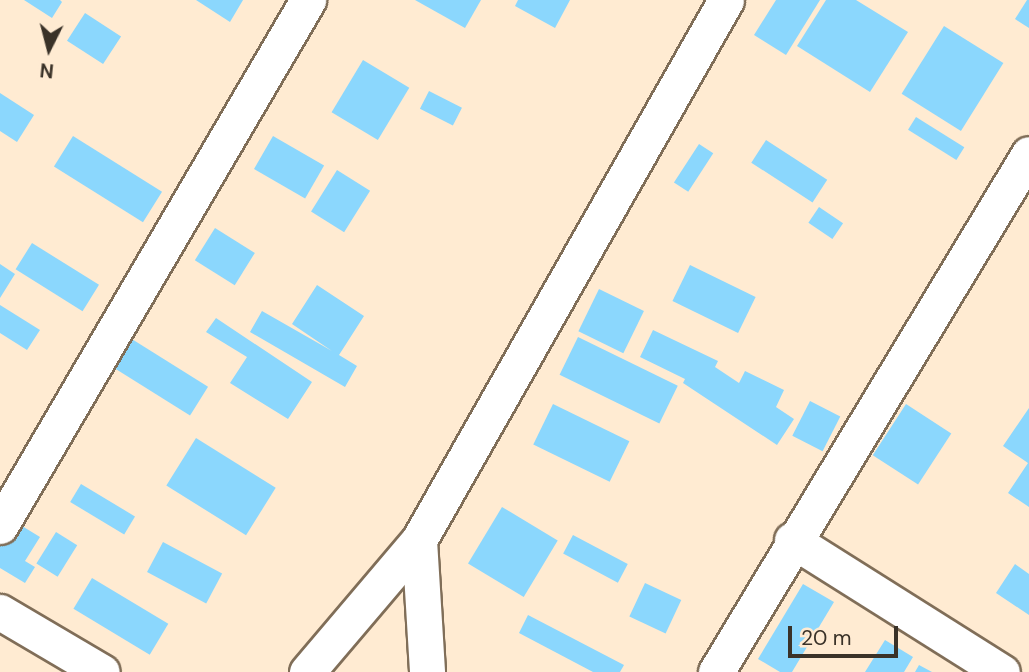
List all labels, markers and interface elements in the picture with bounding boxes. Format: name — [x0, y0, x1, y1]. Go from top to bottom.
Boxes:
north arrow — [14, 14, 84, 84]
text: N — [39, 57, 55, 84]
scale bar — [791, 612, 901, 656]
text: 20 m — [801, 624, 852, 652]

